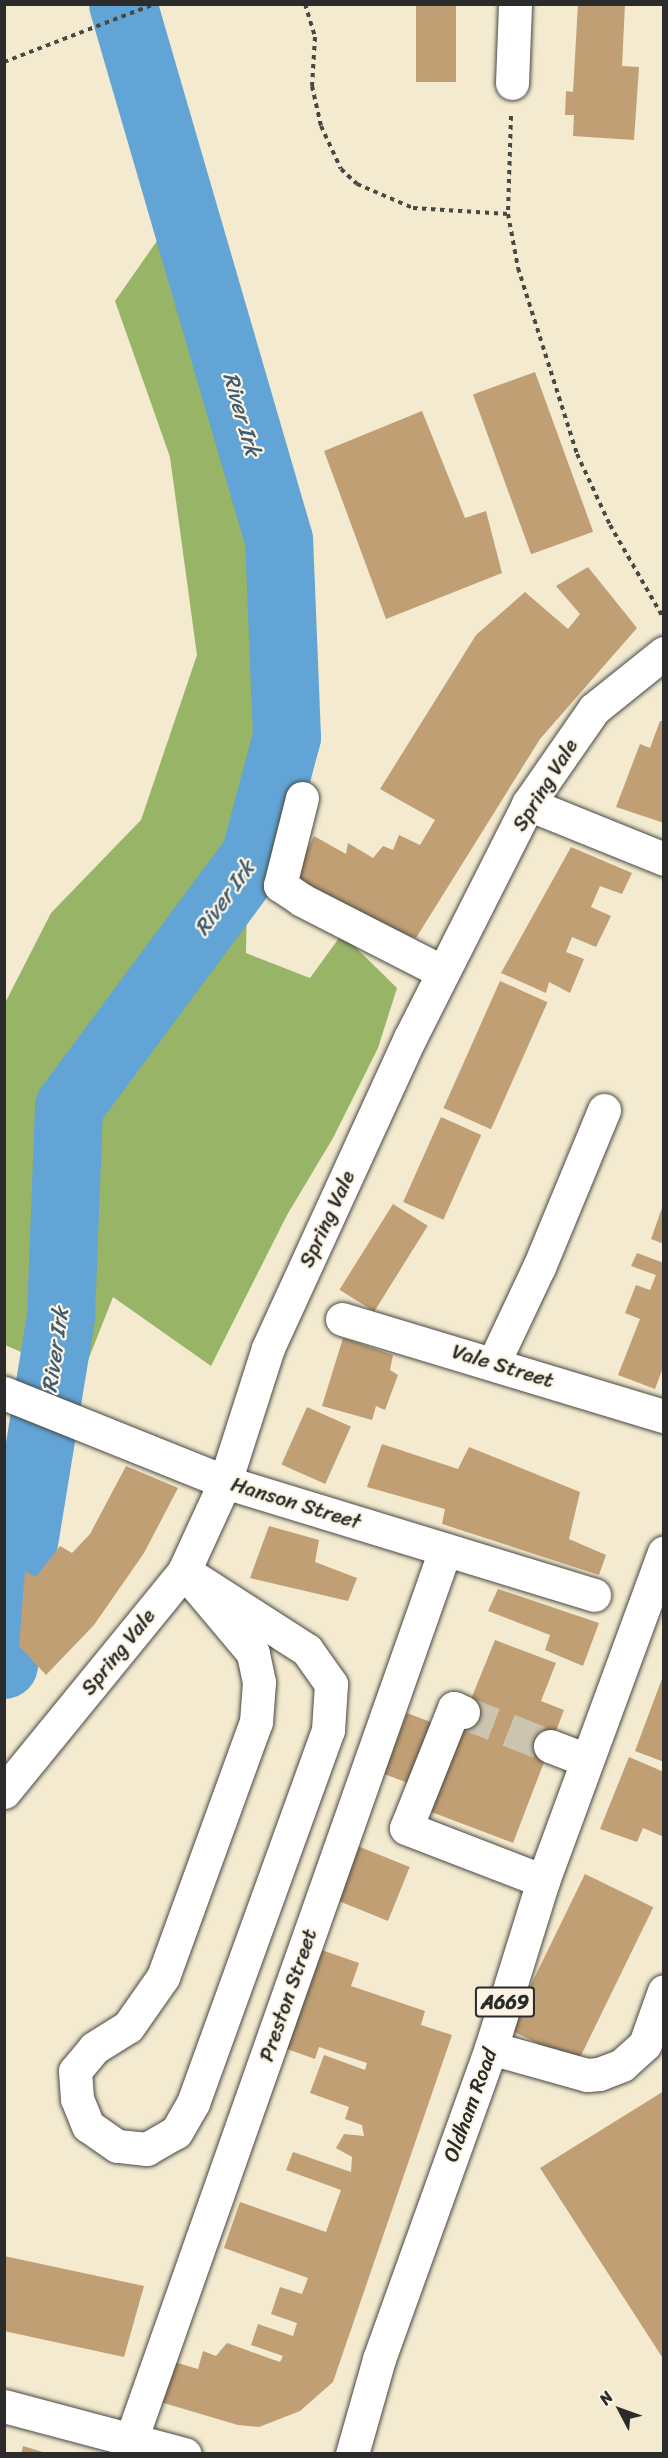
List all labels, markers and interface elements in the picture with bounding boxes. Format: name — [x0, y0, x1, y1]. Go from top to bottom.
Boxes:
water label: River Irk — [218, 369, 266, 459]
street label: Spring Vale — [507, 734, 583, 836]
water label: River Irk — [188, 856, 260, 940]
street label: Spring Vale — [294, 1166, 360, 1272]
water label: River Irk — [36, 1306, 74, 1394]
street label: Vale Street — [449, 1339, 557, 1393]
street label: Hanson Street — [228, 1471, 364, 1535]
street label: Spring Vale — [75, 1603, 161, 1701]
street label: Preston Street — [254, 1925, 322, 2065]
road number: A669 — [474, 1985, 536, 2019]
street label: Oldham Road — [438, 2045, 502, 2165]
north arrow — [590, 2380, 650, 2440]
text: N — [591, 2384, 621, 2412]

